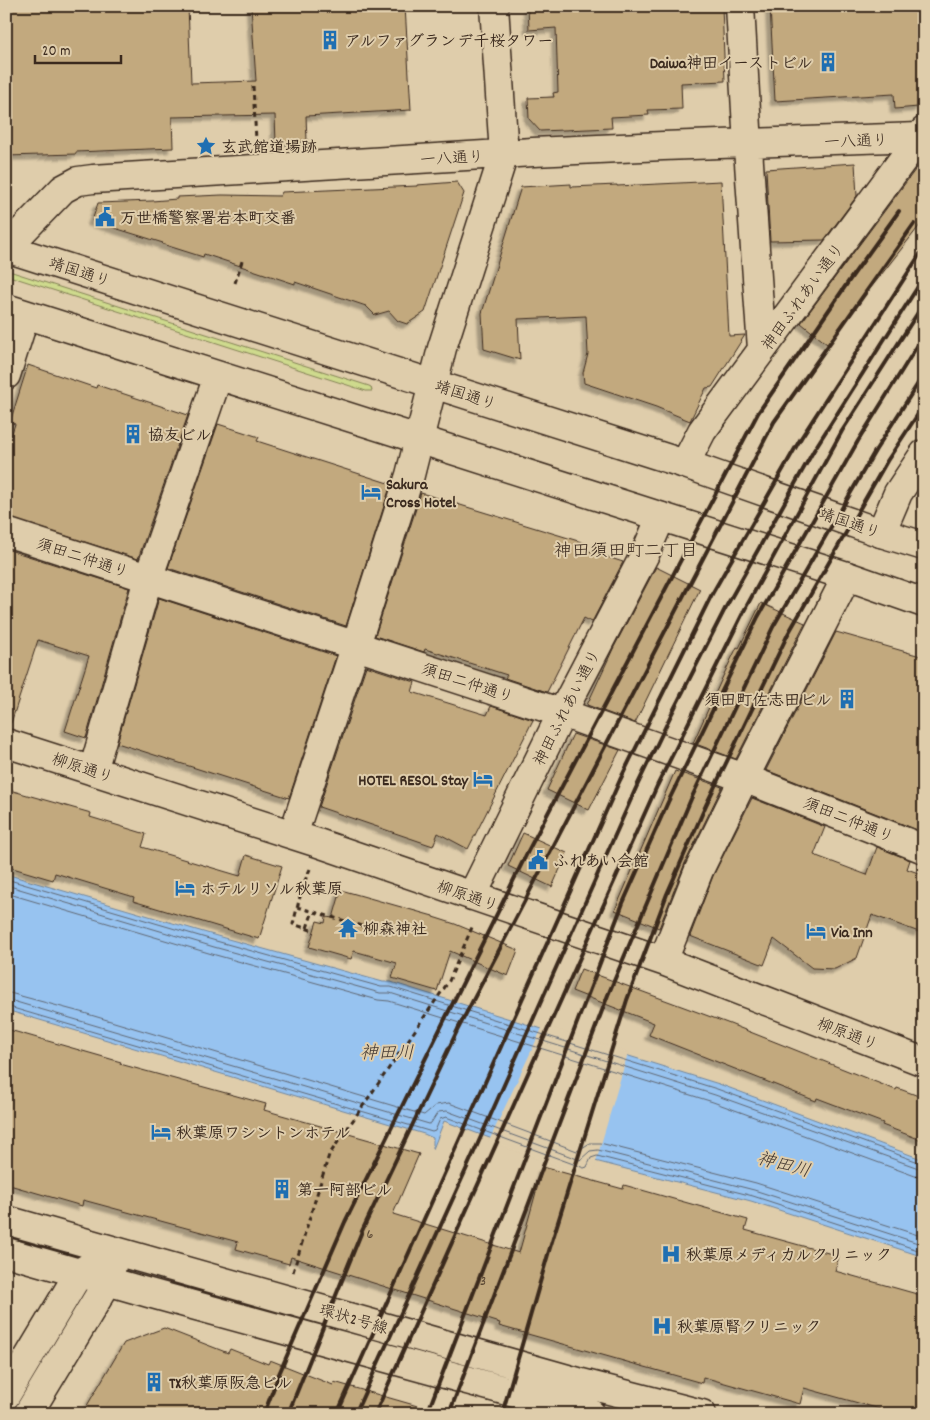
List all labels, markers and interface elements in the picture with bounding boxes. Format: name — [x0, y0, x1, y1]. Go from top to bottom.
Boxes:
building icon: アルファグランデ千桜タワー — [319, 29, 341, 51]
place label: アルファグランデ千桜タワー — [345, 31, 553, 54]
scale bar — [35, 32, 121, 64]
text: 20 m — [42, 41, 70, 63]
building icon: Daiwa神田イーストビル — [817, 51, 839, 73]
place label: Daiwa神田イーストビル — [650, 53, 813, 76]
street label: 一八通り — [824, 130, 888, 155]
place icon: 玄武館道場跡 — [195, 135, 217, 157]
place label: 玄武館道場跡 — [221, 137, 317, 160]
street label: 一八通り — [420, 146, 485, 173]
public building icon: 万世橋警察署岩本町交番 — [94, 206, 116, 228]
place label: 万世橋警察署岩本町交番 — [120, 208, 296, 231]
street label: 神田ふれあい通り — [757, 239, 851, 356]
street label: 靖国通り — [45, 253, 113, 294]
street label: 靖国通り — [431, 376, 499, 417]
building icon: 協友ビル — [122, 423, 144, 445]
place label: 協友ビル — [148, 425, 212, 448]
place label: Sakura Cross Hotel — [386, 474, 456, 515]
hotel icon: Sakura Cross Hotel — [360, 481, 382, 503]
street label: 靖国通り — [815, 503, 883, 546]
street label: 須田二仲通り — [33, 534, 131, 585]
district label: 神田須田町二丁目 — [554, 540, 698, 565]
street label: 神田ふれあい通り — [529, 646, 608, 770]
street label: 須田二仲通り — [418, 659, 516, 710]
building icon: 須田町佐志田ビル — [836, 688, 858, 710]
place label: 須田町佐志田ビル — [704, 690, 832, 713]
street label: 柳原通り — [48, 749, 116, 790]
hotel icon: HOTEL RESOL Stay — [472, 768, 494, 790]
place label: HOTEL RESOL Stay — [358, 770, 470, 793]
street label: 須田二仲通り — [799, 793, 897, 850]
public building icon: ふれあい会館 — [527, 849, 549, 871]
place label: ふれあい会館 — [553, 851, 649, 874]
street label: 柳原通り — [433, 876, 501, 919]
hotel icon: ホテルリソル秋葉原 — [174, 877, 196, 899]
place label: ホテルリソル秋葉原 — [200, 879, 343, 902]
temple icon: 柳森神社 — [337, 917, 359, 939]
place label: 柳森神社 — [363, 919, 427, 942]
hotel icon: Via Inn — [805, 920, 827, 942]
place label: Via Inn — [831, 922, 873, 945]
street label: 柳原通り — [813, 1013, 881, 1058]
water label: 神田川 — [360, 1042, 414, 1067]
hotel icon: 秋葉原ワシントンホテル — [150, 1121, 172, 1143]
place label: 秋葉原ワシントンホテル — [176, 1123, 351, 1146]
water label: 神田川 — [754, 1147, 813, 1185]
building icon: 第一阿部ビル — [271, 1178, 293, 1200]
place label: 第一阿部ビル — [297, 1180, 393, 1203]
house number: 6 — [367, 1225, 374, 1245]
hospital icon: 秋葉原メディカルクリニック — [660, 1243, 682, 1265]
place label: 秋葉原メディカルクリニック — [686, 1245, 892, 1268]
house number: 3 — [480, 1272, 486, 1292]
street label: 環状2号線 — [316, 1300, 391, 1341]
hospital icon: 秋葉原腎クリニック — [651, 1315, 673, 1337]
place label: 秋葉原腎クリニック — [677, 1317, 821, 1340]
building icon: TX秋葉原阪急ビル — [143, 1371, 165, 1393]
place label: TX秋葉原阪急ビル — [169, 1373, 293, 1396]

